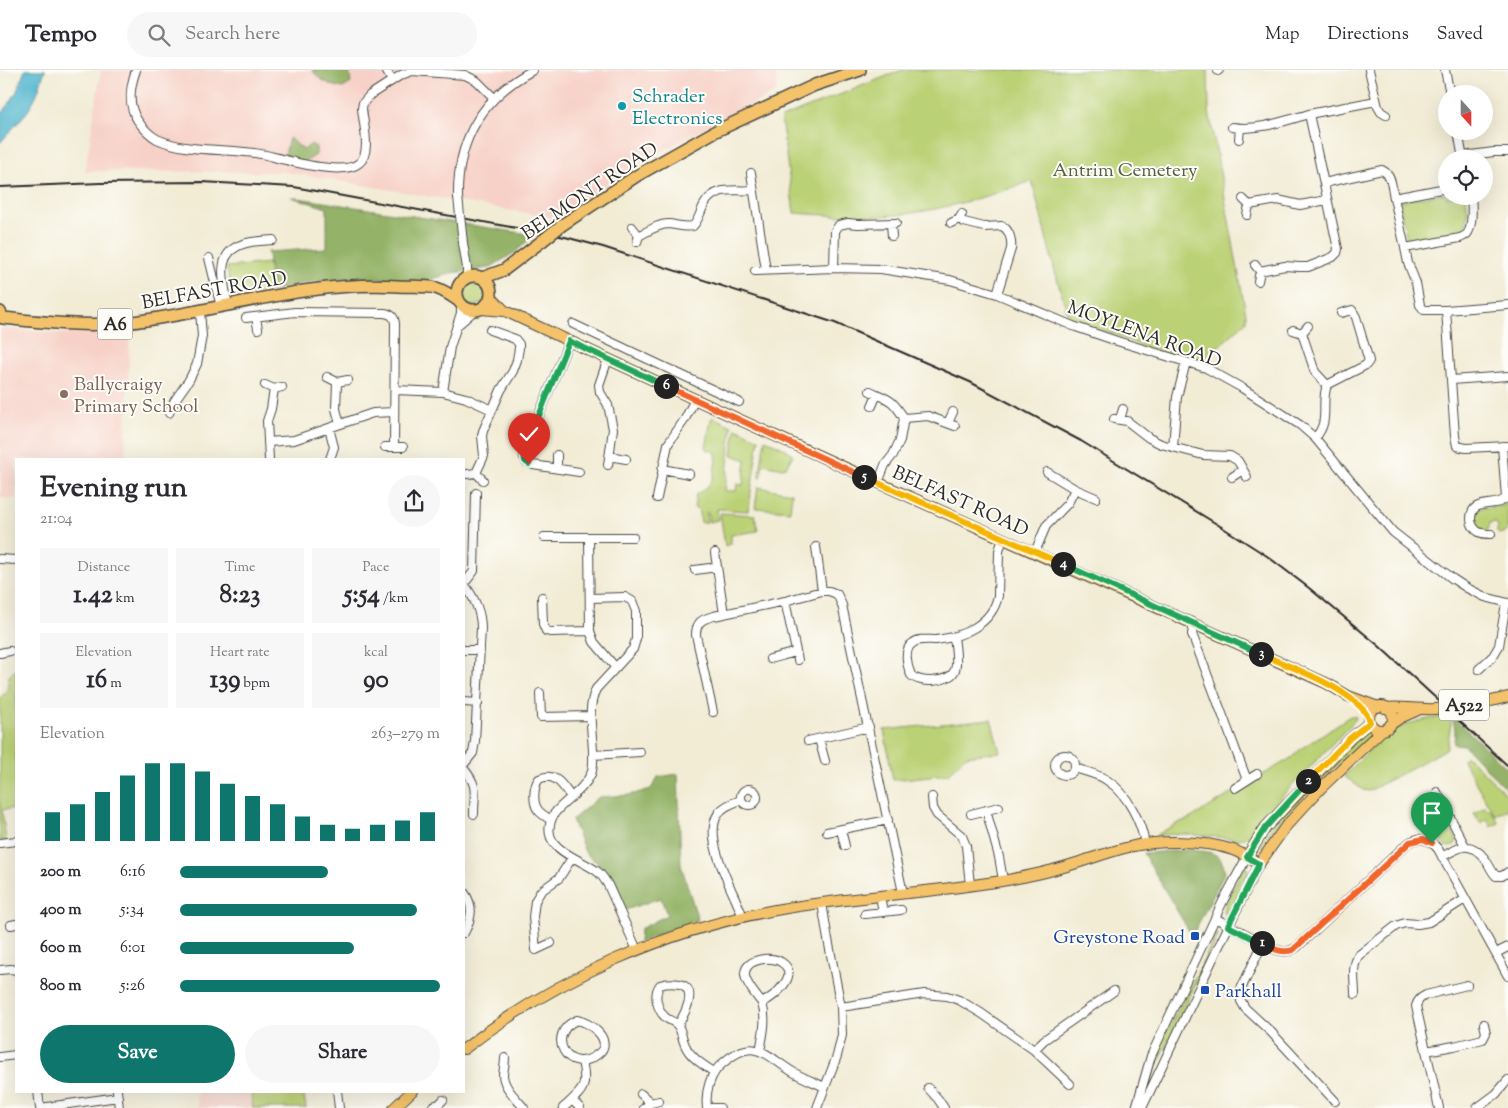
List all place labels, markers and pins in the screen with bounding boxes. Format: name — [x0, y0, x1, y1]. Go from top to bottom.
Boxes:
place label: Schrader Electronics — [632, 84, 723, 133]
marker: Schrader Electronics — [616, 100, 628, 112]
place label: Ballycraigy Primary School — [74, 372, 199, 421]
pin: 6 — [654, 374, 678, 398]
marker: Ballycraigy Primary School — [58, 388, 70, 400]
pin — [508, 413, 550, 464]
pin: 5 — [852, 464, 876, 490]
pin: 4 — [1050, 552, 1076, 576]
pin: 3 — [1248, 642, 1274, 666]
pin: 2 — [1296, 768, 1320, 794]
pin — [1411, 792, 1453, 843]
place label: Greystone Road — [1053, 925, 1185, 952]
marker: Greystone Road — [1189, 930, 1201, 942]
pin: 1 — [1250, 930, 1274, 956]
place label: Parkhall — [1215, 979, 1282, 1006]
marker: Parkhall — [1199, 984, 1211, 996]

